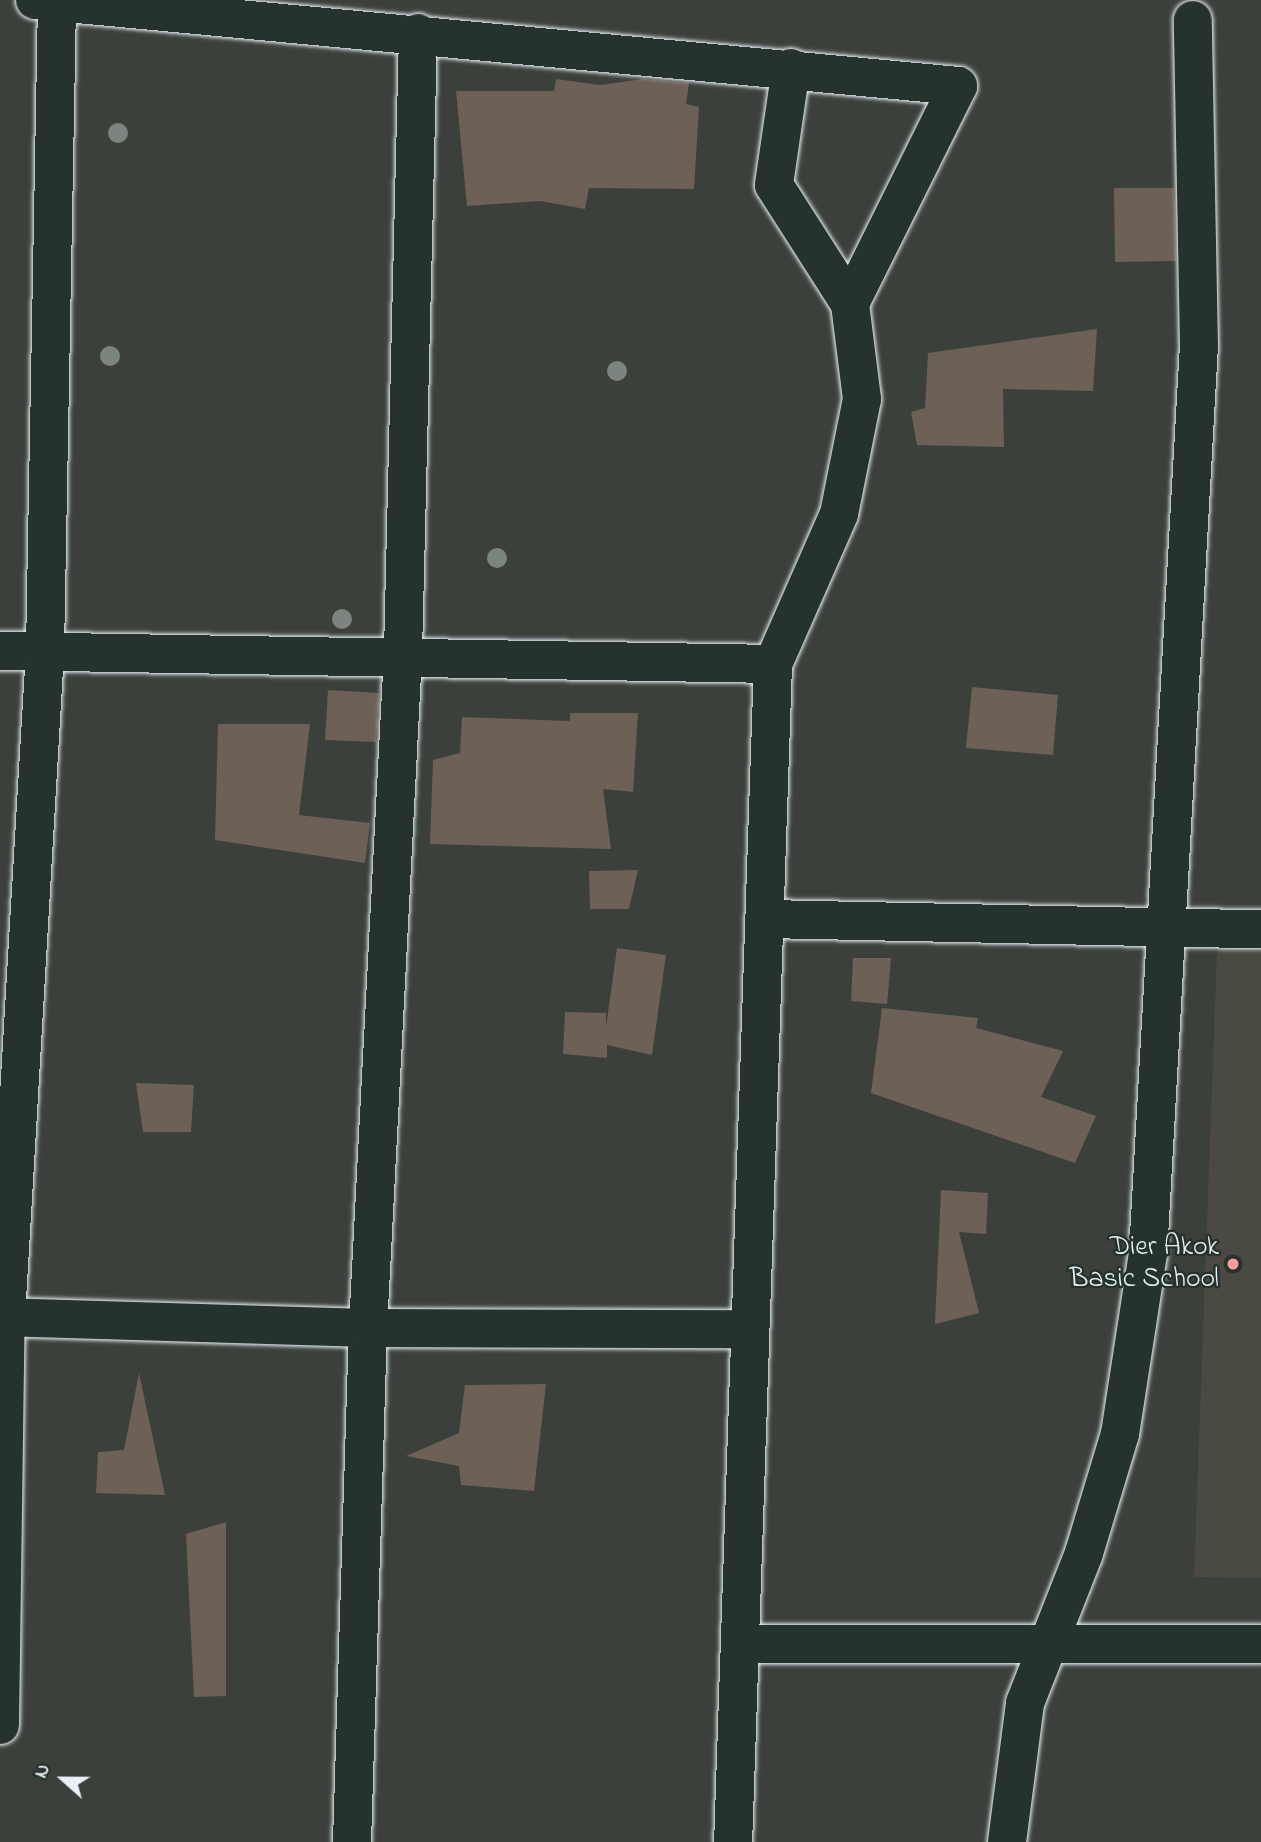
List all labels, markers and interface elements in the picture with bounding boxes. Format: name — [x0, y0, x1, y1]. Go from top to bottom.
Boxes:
place label: Dier Akok Basic School — [1070, 1231, 1219, 1297]
marker: Dier Akok Basic School — [1225, 1256, 1241, 1272]
north arrow — [28, 1744, 98, 1814]
text: N — [28, 1760, 58, 1782]

